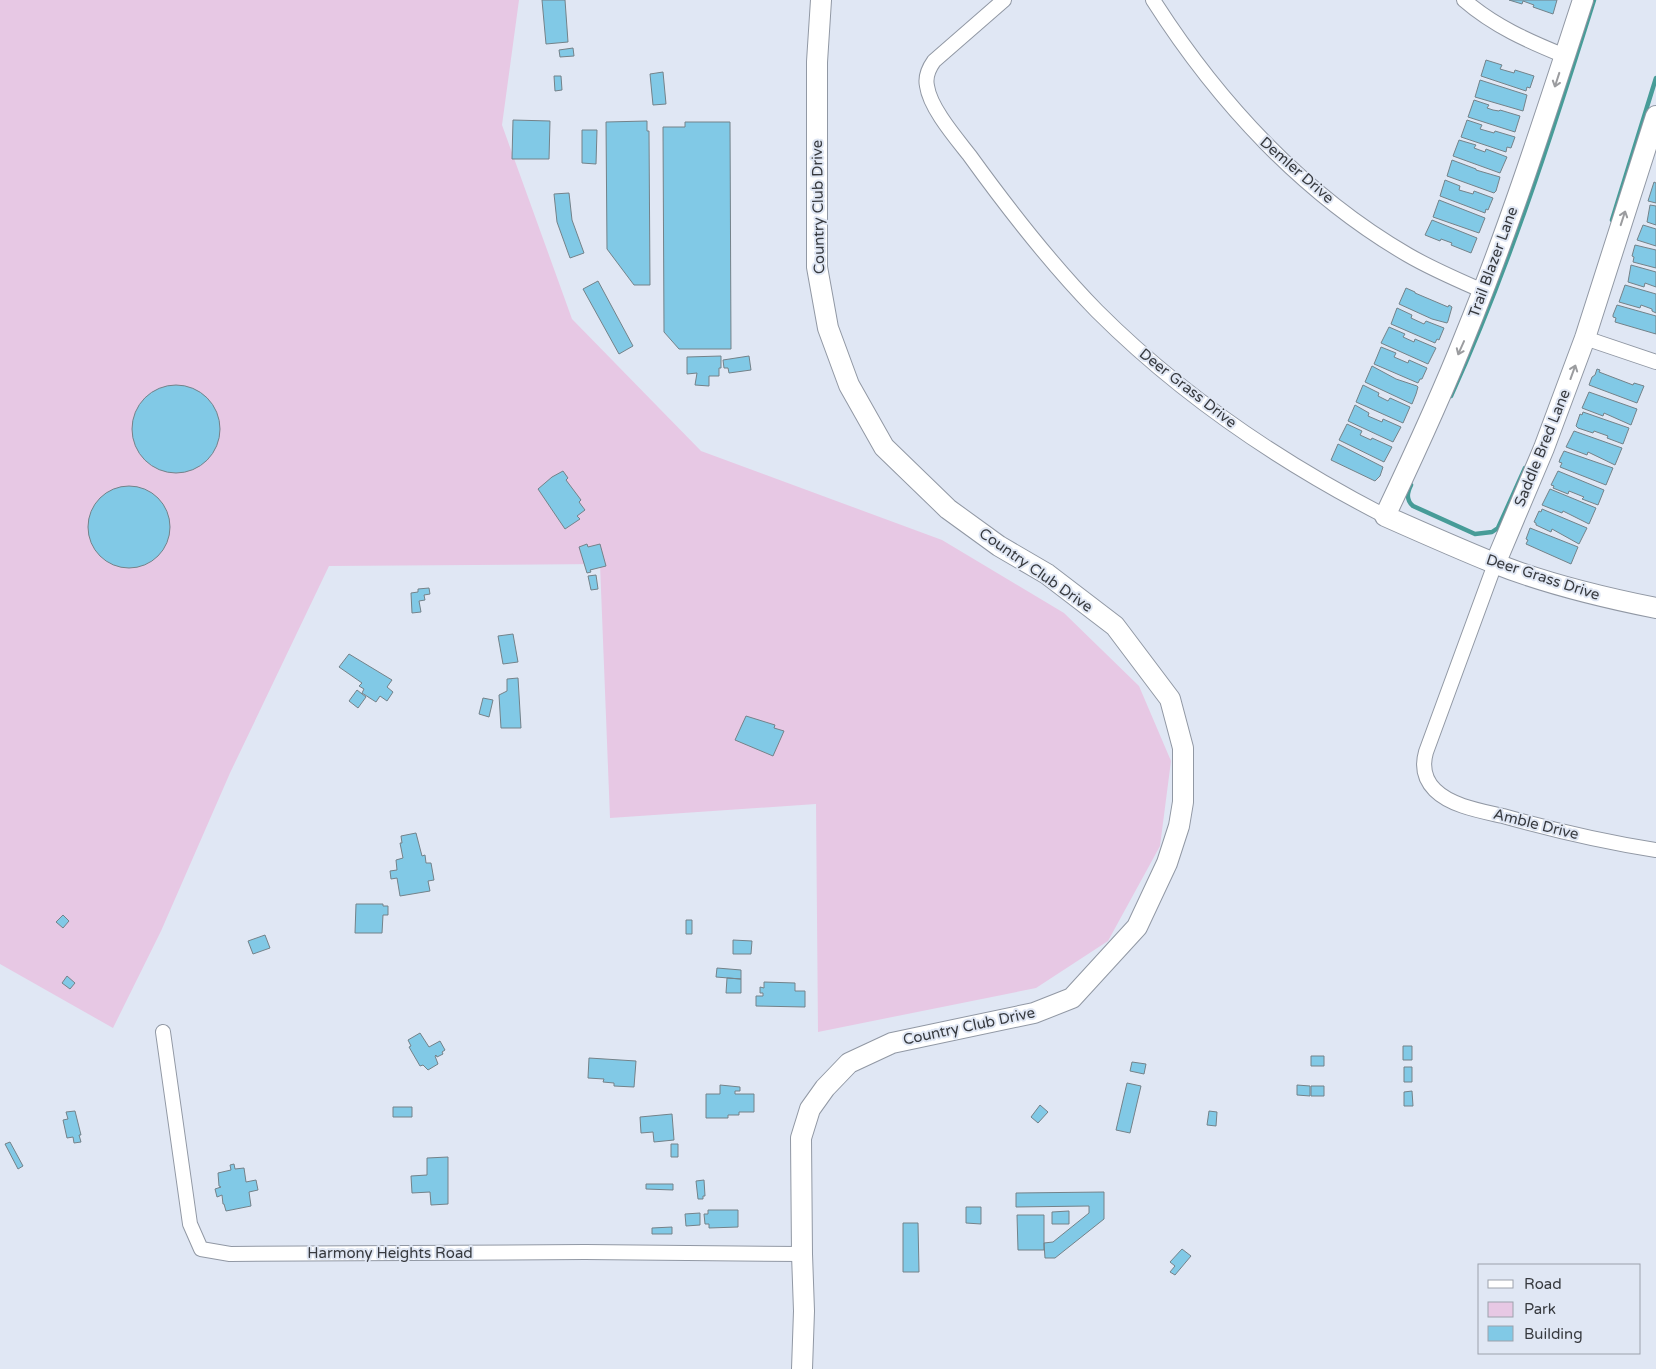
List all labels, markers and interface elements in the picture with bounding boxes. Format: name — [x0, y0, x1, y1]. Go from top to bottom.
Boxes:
one-way arrow — [1552, 71, 1561, 87]
street label: Demler Drive — [1256, 133, 1338, 207]
street label: Country Club Drive — [808, 140, 828, 274]
street label: Trail Blazer Lane — [1465, 204, 1521, 320]
one-way arrow — [1619, 210, 1629, 226]
one-way arrow — [1455, 340, 1465, 355]
street label: Deer Grass Drive — [1136, 344, 1240, 432]
one-way arrow — [1569, 365, 1578, 381]
street label: Saddle Bred Lane — [1510, 387, 1574, 509]
street label: Country Club Drive — [976, 524, 1096, 616]
street label: Deer Grass Drive — [1484, 550, 1602, 604]
street label: Amble Drive — [1491, 805, 1581, 843]
street label: Country Club Drive — [901, 1003, 1037, 1049]
street label: Harmony Heights Road — [307, 1244, 473, 1262]
legend — [1478, 1264, 1641, 1354]
text: Road — [1524, 1275, 1562, 1293]
text: Park — [1524, 1300, 1556, 1318]
text: Building — [1524, 1325, 1583, 1343]

